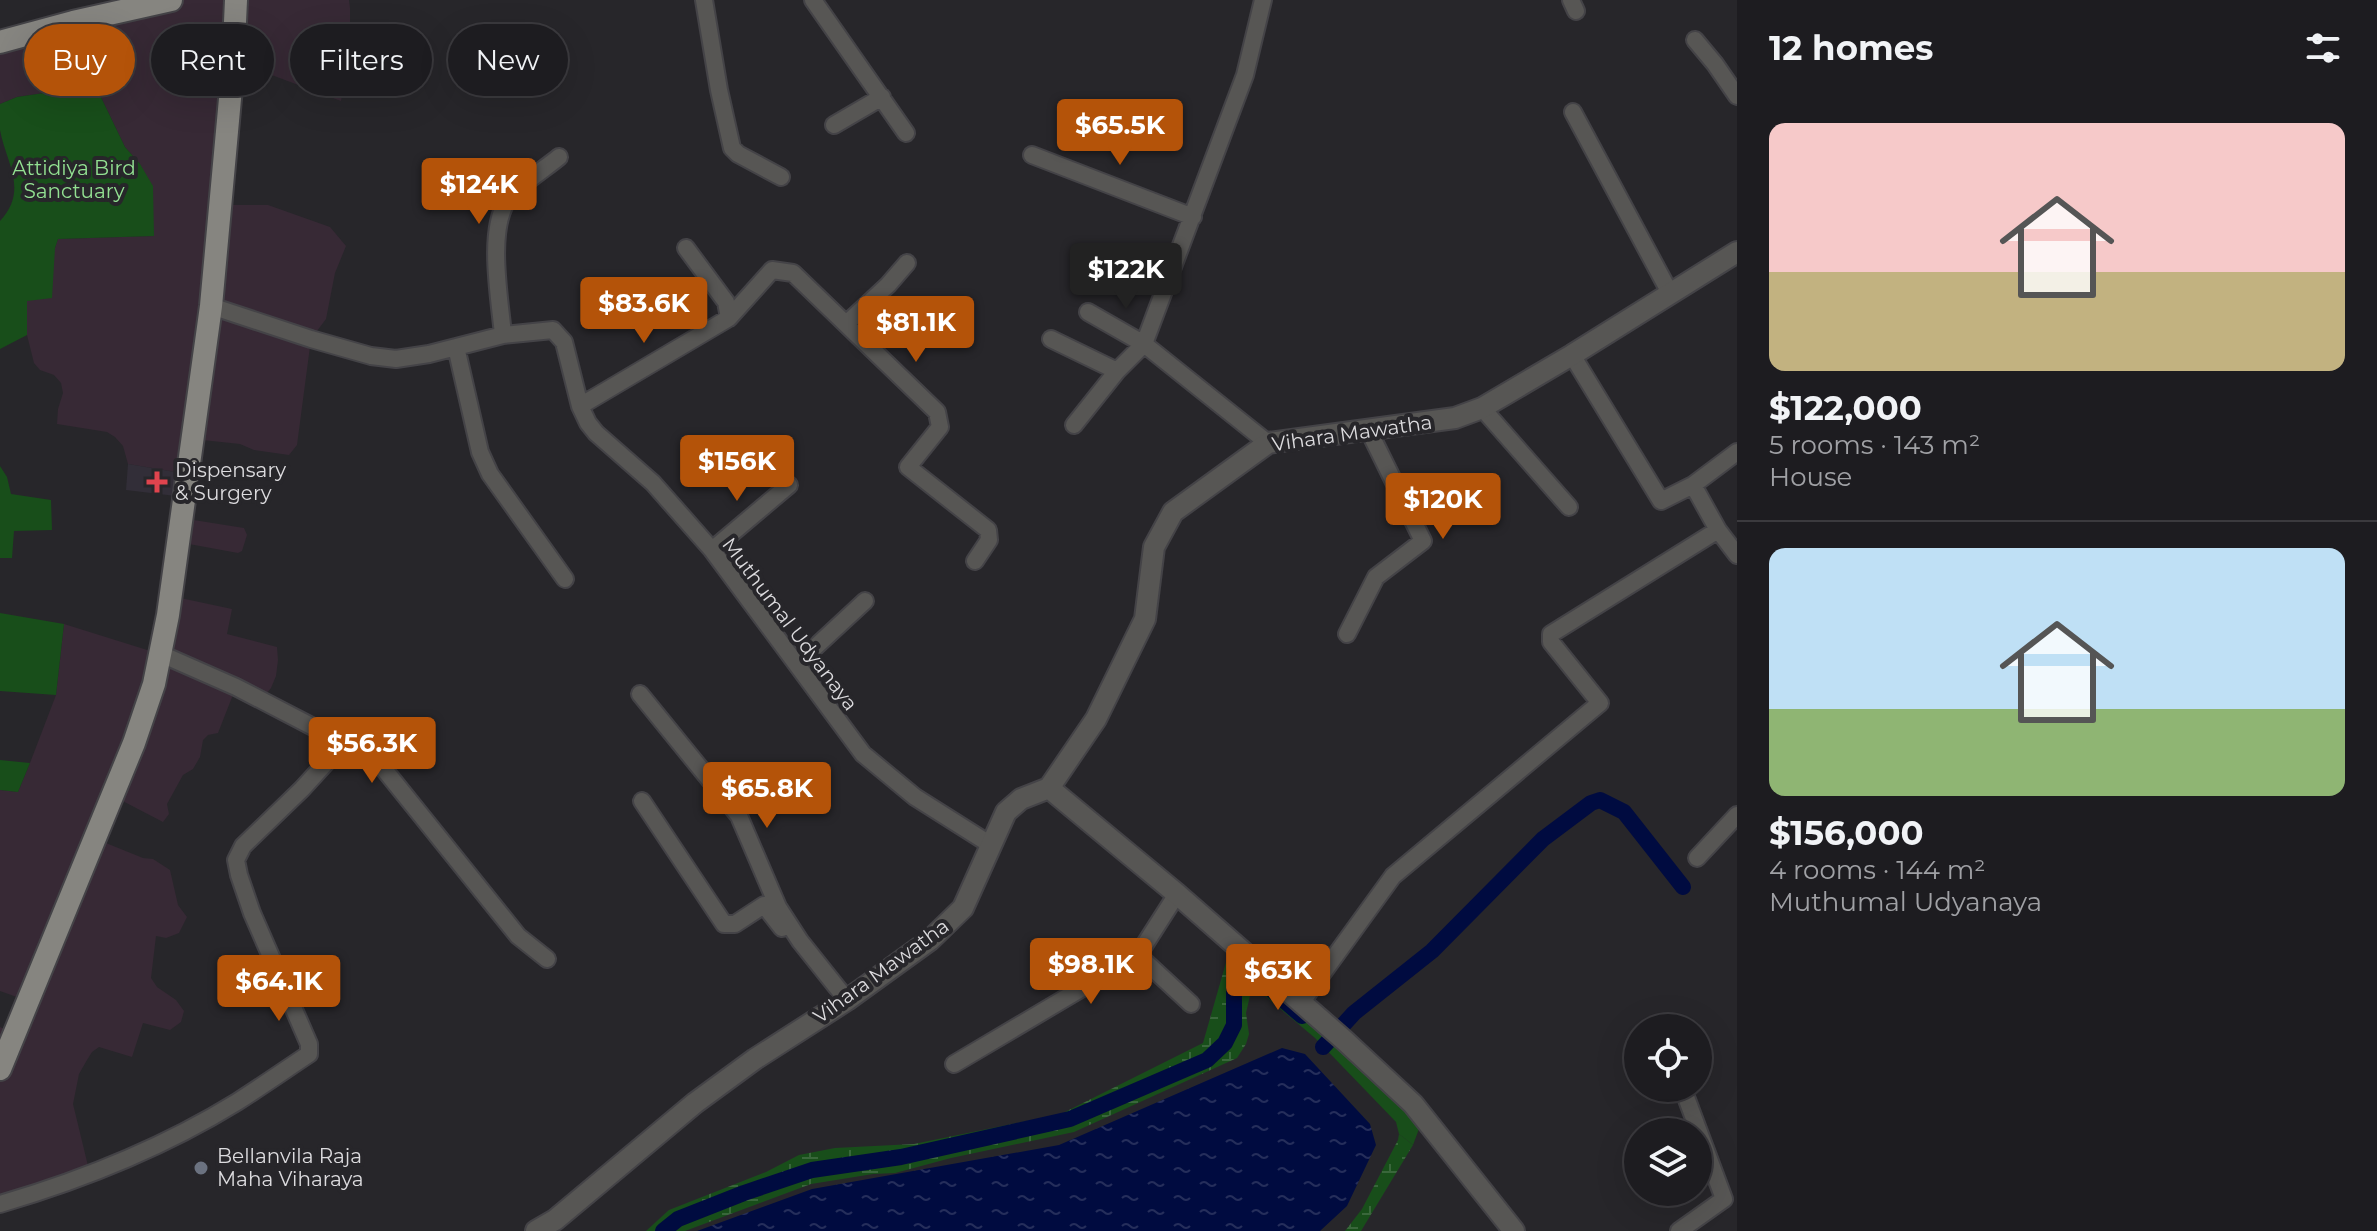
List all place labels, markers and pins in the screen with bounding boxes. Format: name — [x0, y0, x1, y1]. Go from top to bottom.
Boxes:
pin: $65.5K — [1055, 99, 1185, 167]
pin: $124K — [423, 158, 535, 226]
pin: $122K — [1070, 243, 1182, 311]
pin: $83.6K — [579, 277, 709, 345]
pin: $81.1K — [851, 296, 981, 364]
pin: $156K — [681, 435, 793, 503]
place label: Dispensary & Surgery — [175, 458, 286, 505]
marker: Dispensary & Surgery — [146, 471, 168, 493]
pin: $120K — [1387, 473, 1499, 541]
pin: $56.3K — [307, 717, 437, 785]
pin: $65.8K — [702, 762, 832, 830]
pin: $98.1K — [1026, 938, 1156, 1006]
pin: $63K — [1231, 944, 1325, 1012]
pin: $64.1K — [214, 955, 344, 1023]
place label: Bellanvila Raja Maha Viharaya — [217, 1144, 364, 1191]
marker: Bellanvila Raja Maha Viharaya — [192, 1159, 210, 1177]

